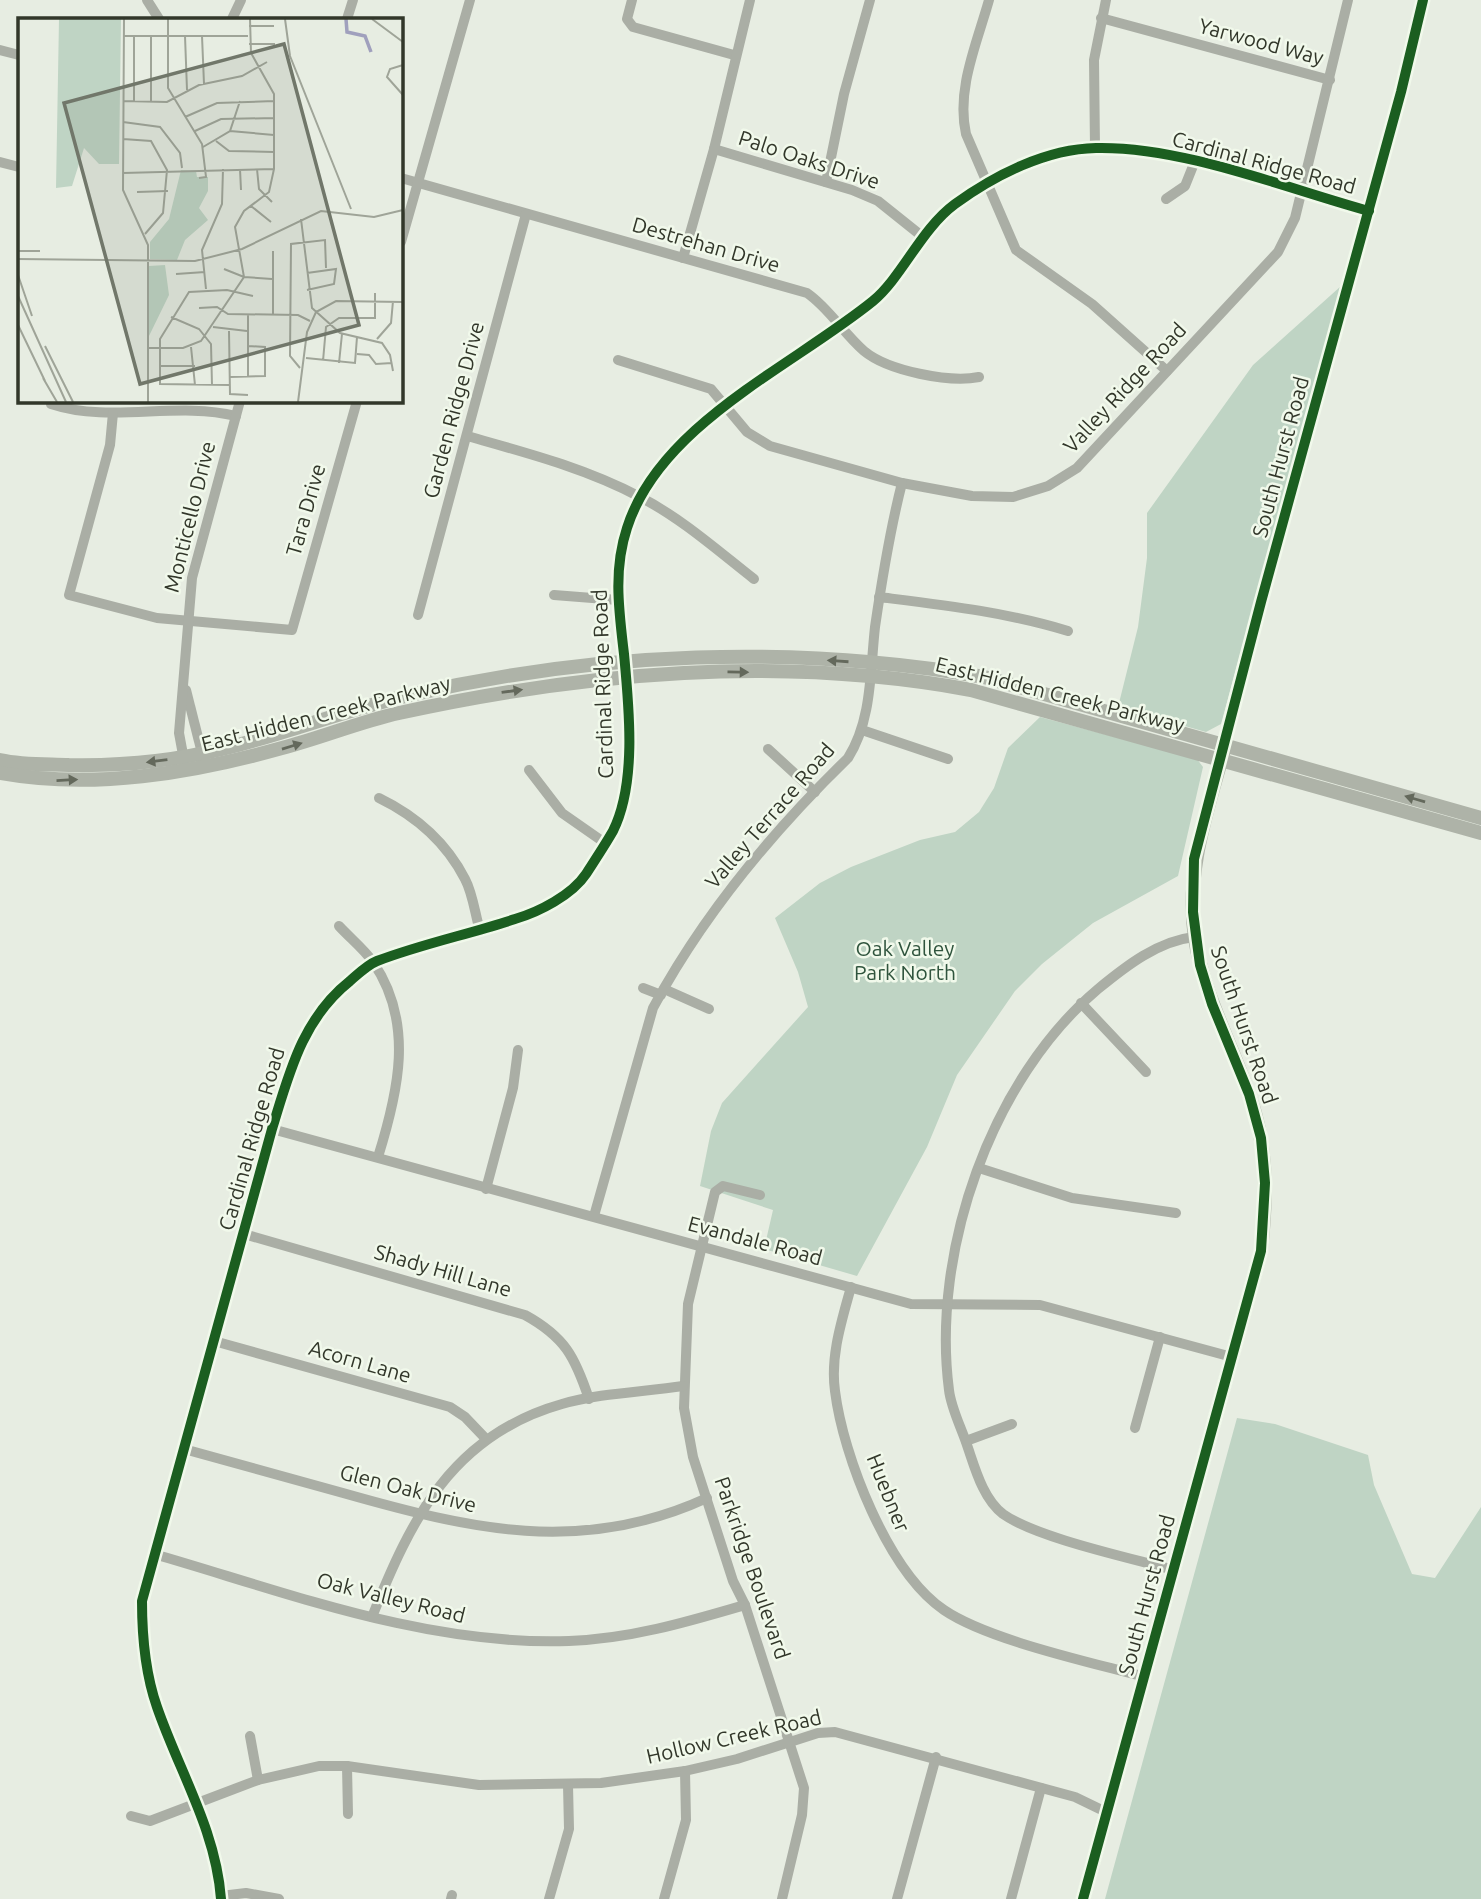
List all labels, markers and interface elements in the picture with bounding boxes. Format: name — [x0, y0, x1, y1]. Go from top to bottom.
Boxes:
street label: Yarwood Way — [1196, 13, 1326, 69]
inset map — [18, 18, 402, 402]
street label: Palo Oaks Drive — [736, 125, 883, 193]
street label: Cardinal Ridge Road — [1170, 126, 1359, 198]
street label: Destrehan Drive — [630, 211, 783, 277]
street label: Valley Ridge Road — [1058, 317, 1191, 457]
street label: Garden Ridge Drive — [418, 319, 488, 501]
street label: South Hurst Road — [1247, 374, 1313, 540]
street label: Monticello Drive — [159, 439, 219, 595]
street label: Tara Drive — [280, 461, 330, 559]
street label: Cardinal Ridge Road — [587, 589, 617, 779]
street label: East Hidden Creek Parkway — [933, 651, 1187, 737]
one-way arrow — [827, 655, 849, 666]
one-way arrow — [728, 666, 750, 678]
street label: East Hidden Creek Parkway — [199, 670, 453, 756]
one-way arrow — [501, 685, 523, 696]
street label: Valley Terrace Road — [700, 738, 839, 893]
one-way arrow — [281, 740, 302, 750]
one-way arrow — [146, 755, 168, 766]
one-way arrow — [57, 775, 79, 786]
one-way arrow — [1405, 793, 1426, 803]
park label: Oak Valley Park North — [854, 936, 956, 984]
street label: South Hurst Road — [1207, 943, 1283, 1107]
street label: Cardinal Ridge Road — [213, 1044, 289, 1233]
street label: Evandale Road — [686, 1211, 825, 1269]
street label: Shady Hill Lane — [372, 1239, 515, 1301]
street label: Acorn Lane — [306, 1335, 414, 1387]
street label: Huebner — [862, 1450, 915, 1535]
street label: Glen Oak Drive — [337, 1459, 479, 1517]
street label: Parkridge Boulevard — [710, 1473, 795, 1662]
street label: South Hurst Road — [1113, 1512, 1179, 1678]
street label: Oak Valley Road — [314, 1567, 468, 1627]
street label: Hollow Creek Road — [644, 1704, 824, 1768]

